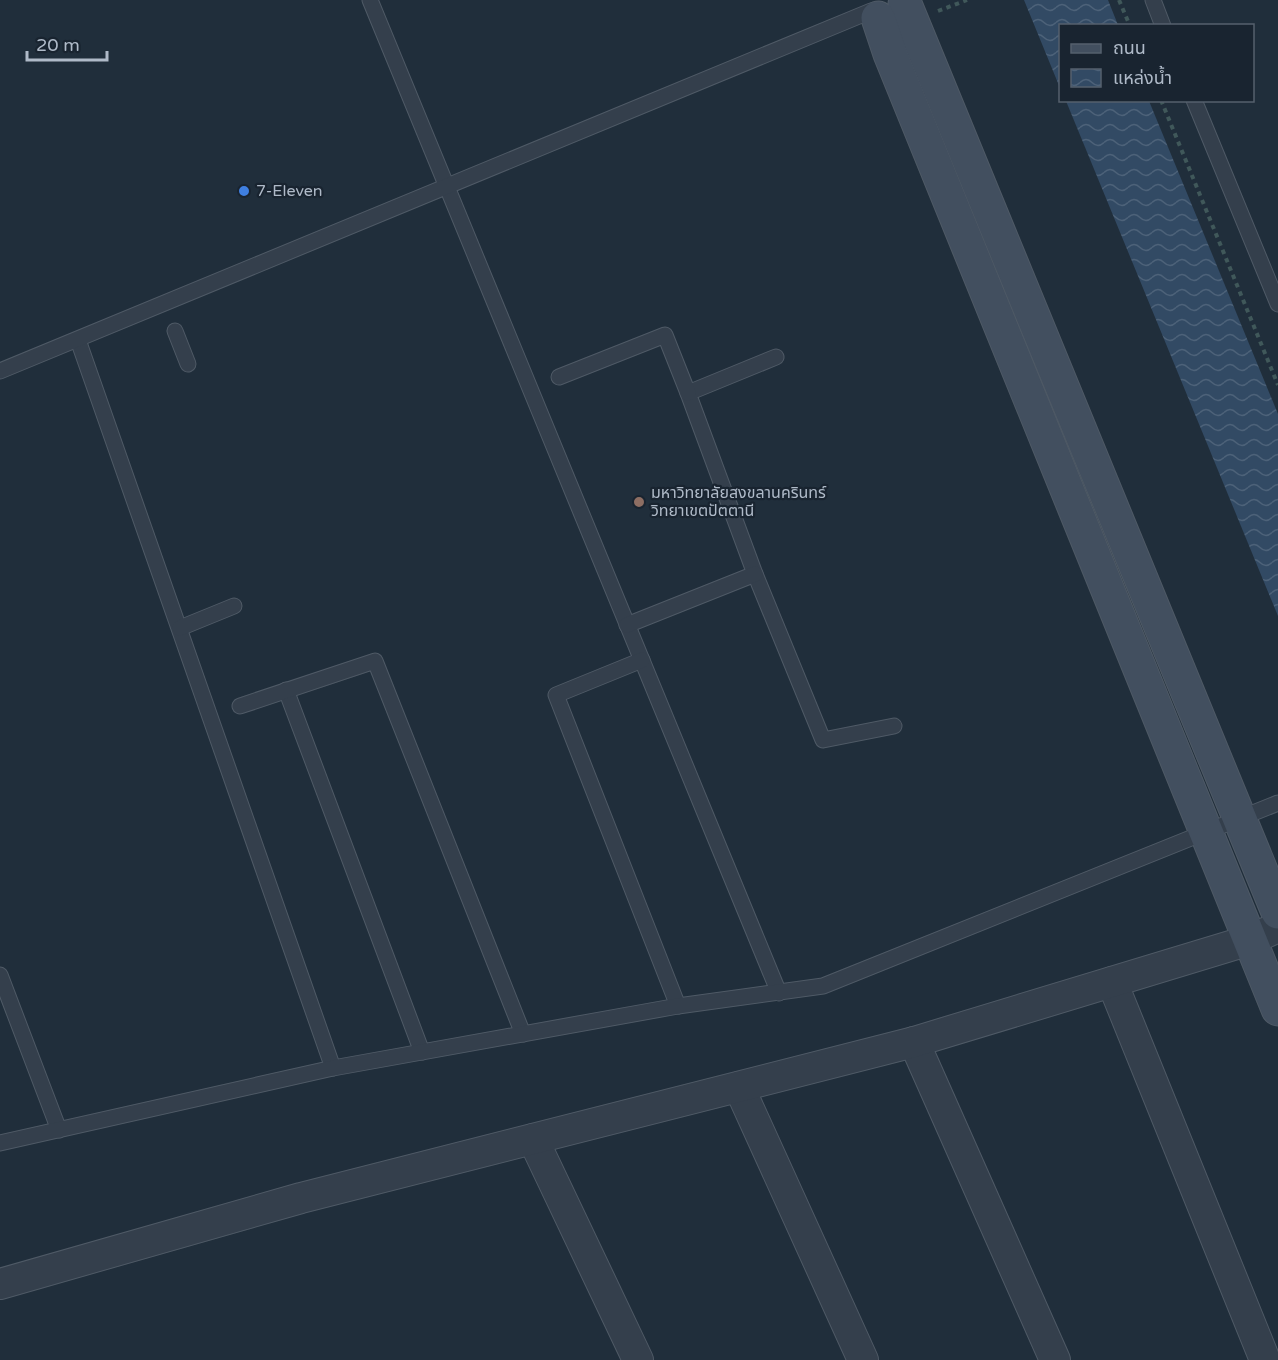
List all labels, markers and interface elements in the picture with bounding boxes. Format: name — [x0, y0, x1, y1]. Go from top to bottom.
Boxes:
scale bar — [27, 24, 106, 62]
legend — [1059, 24, 1254, 102]
text: 20 m — [36, 34, 80, 56]
text: ถนน — [1113, 37, 1146, 59]
text: แหล่งน้ำ — [1113, 65, 1172, 89]
place label: 7-Eleven — [256, 181, 323, 201]
marker: 7-Eleven — [237, 184, 251, 198]
place label: มหาวิทยาลัยสงขลานครินทร์ วิทยาเขตปัตตานี — [650, 483, 827, 521]
marker: มหาวิทยาลัยสงขลานครินทร์ วิทยาเขตปัตตานี — [632, 495, 646, 509]

